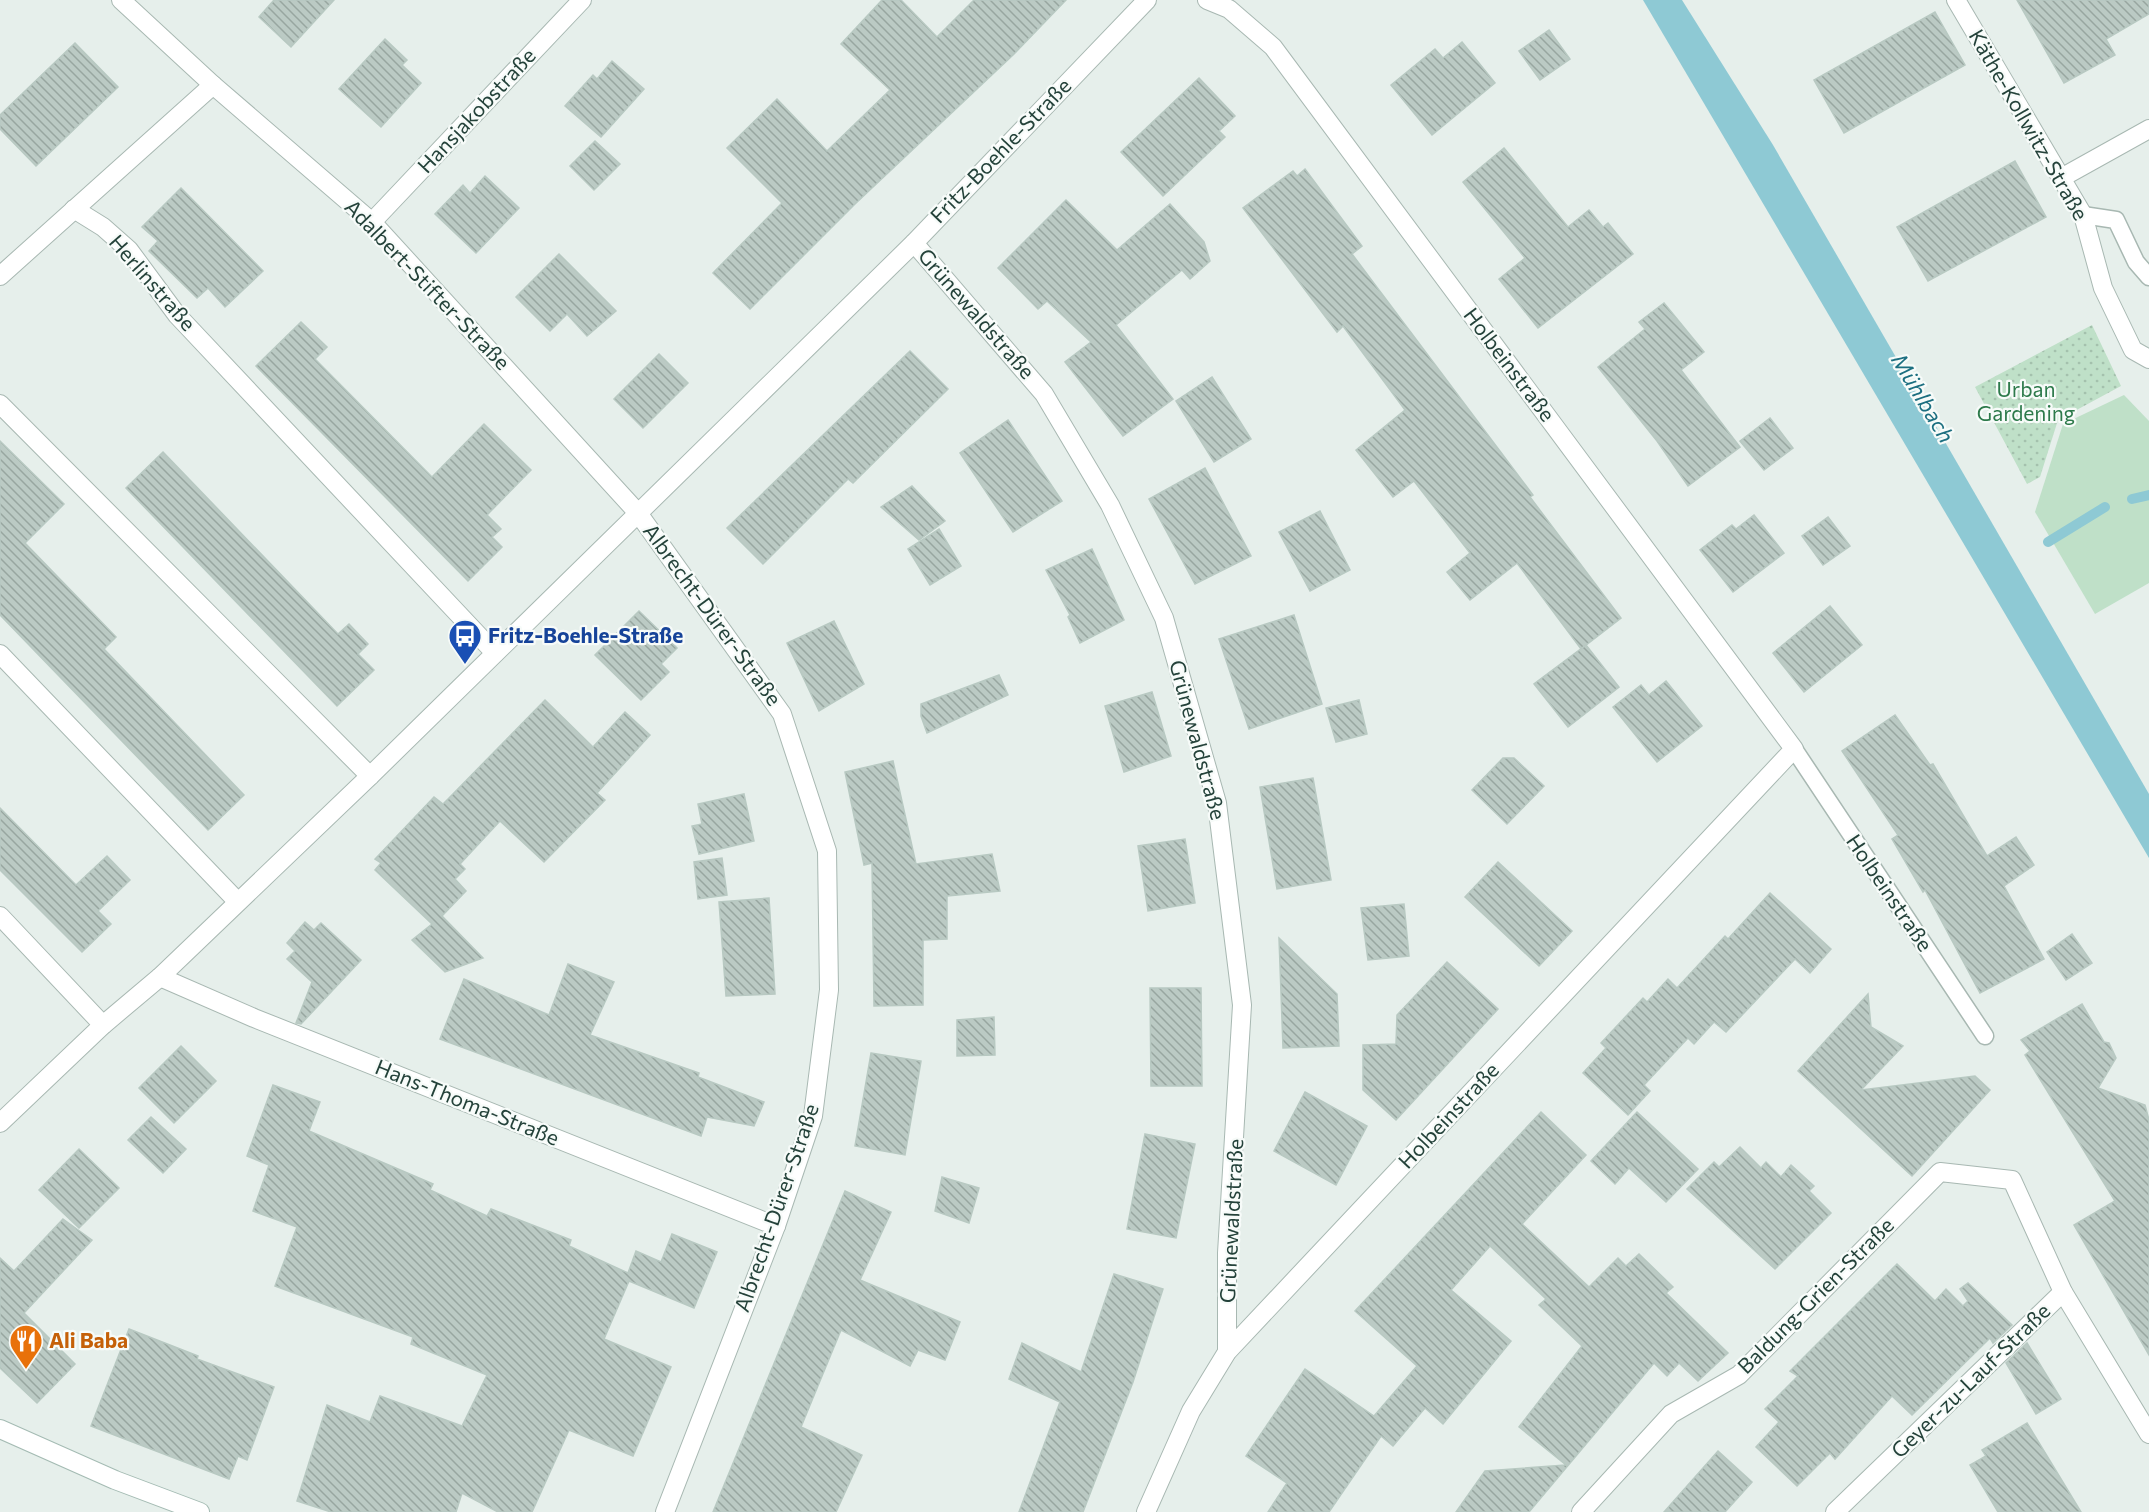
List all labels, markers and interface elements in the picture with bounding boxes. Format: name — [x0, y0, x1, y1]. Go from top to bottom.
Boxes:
street label: Käthe-Kollwitz-Straße — [1964, 24, 2094, 224]
street label: Hansjakobstraße — [412, 42, 540, 178]
street label: Fritz-Boehle-Straße — [924, 72, 1075, 228]
street label: Adalbert-Stifter-Straße — [340, 194, 516, 374]
street label: Herlinstraße — [105, 229, 202, 335]
street label: Grünewaldstraße — [914, 243, 1041, 383]
street label: Holbeinstraße — [1459, 302, 1561, 426]
water label: Mühlbach — [1886, 348, 1961, 447]
park label: Urban Gardening — [1977, 376, 2075, 425]
street label: Albrecht-Dürer-Straße — [639, 518, 788, 710]
bus stop icon: Fritz-Boehle-Straße — [447, 618, 483, 665]
place label: Fritz-Boehle-Straße — [488, 622, 683, 647]
street label: Grünewaldstraße — [1165, 657, 1232, 822]
street label: Holbeinstraße — [1842, 829, 1939, 955]
street label: Hans-Thoma-Straße — [372, 1053, 563, 1150]
street label: Holbeinstraße — [1393, 1057, 1503, 1173]
street label: Albrecht-Dürer-Straße — [728, 1100, 823, 1315]
street label: Grünewaldstraße — [1214, 1138, 1247, 1304]
street label: Baldung-Grien-Straße — [1732, 1212, 1898, 1378]
street label: Geyer-zu-Lauf-Straße — [1885, 1298, 2055, 1462]
restaurant icon: Ali Baba — [8, 1323, 44, 1370]
place label: Ali Baba — [49, 1327, 128, 1352]

